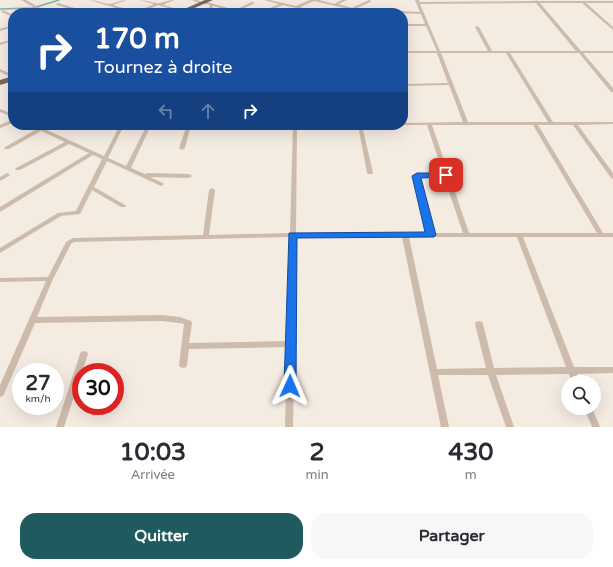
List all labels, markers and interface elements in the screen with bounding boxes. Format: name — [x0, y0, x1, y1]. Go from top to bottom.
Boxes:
text: 170 m — [94, 22, 180, 56]
icon: right — [28, 24, 80, 76]
text: Tournez à droite — [94, 56, 233, 78]
icon: left — [155, 100, 177, 122]
icon: ahead — [197, 100, 219, 122]
icon: right — [239, 100, 261, 122]
pin — [429, 158, 463, 192]
icon: arrive — [435, 164, 457, 186]
speed limit sign: 30 — [72, 363, 124, 415]
position arrow — [269, 365, 311, 407]
text: 27 — [25, 372, 51, 396]
map controls — [561, 375, 601, 415]
button: search — [561, 375, 601, 415]
text: km/h — [25, 393, 51, 405]
text: 10:03 — [120, 438, 186, 467]
text: 2 — [310, 438, 325, 467]
text: 430 — [448, 438, 493, 467]
text: Arrivée — [131, 467, 175, 483]
text: min — [306, 467, 329, 483]
text: m — [465, 467, 477, 483]
button: Quitter — [20, 513, 303, 559]
button: Partager — [311, 513, 593, 559]

